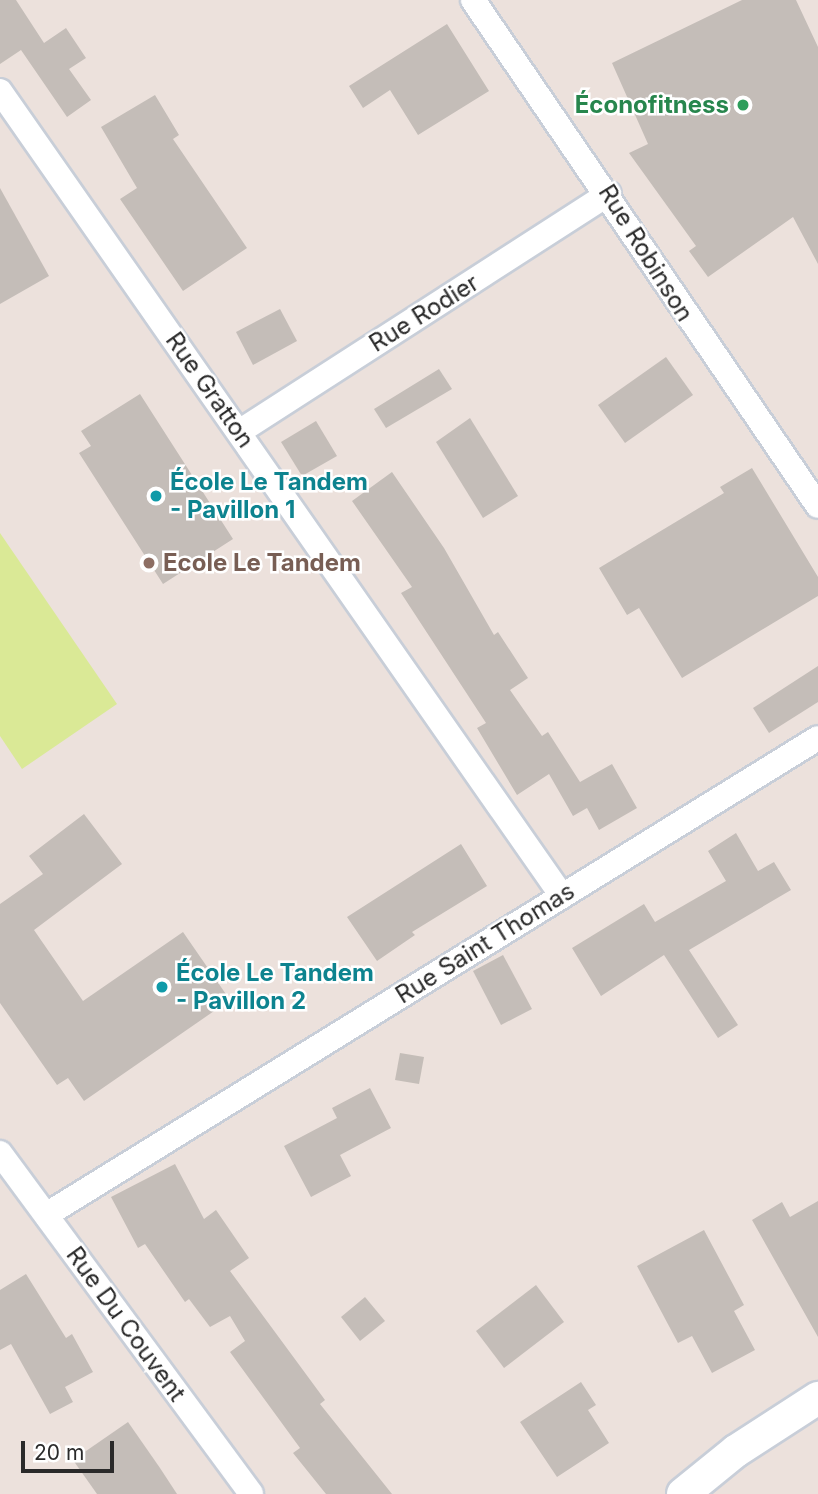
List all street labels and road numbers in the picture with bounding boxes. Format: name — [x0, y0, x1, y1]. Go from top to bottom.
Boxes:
street label: Rue Robinson — [593, 179, 699, 327]
street label: Rue Rodier — [364, 268, 484, 358]
street label: Rue Gratton — [160, 327, 260, 453]
street label: Rue Saint Thomas — [390, 876, 580, 1010]
street label: Rue Du Couvent — [60, 1241, 192, 1407]

